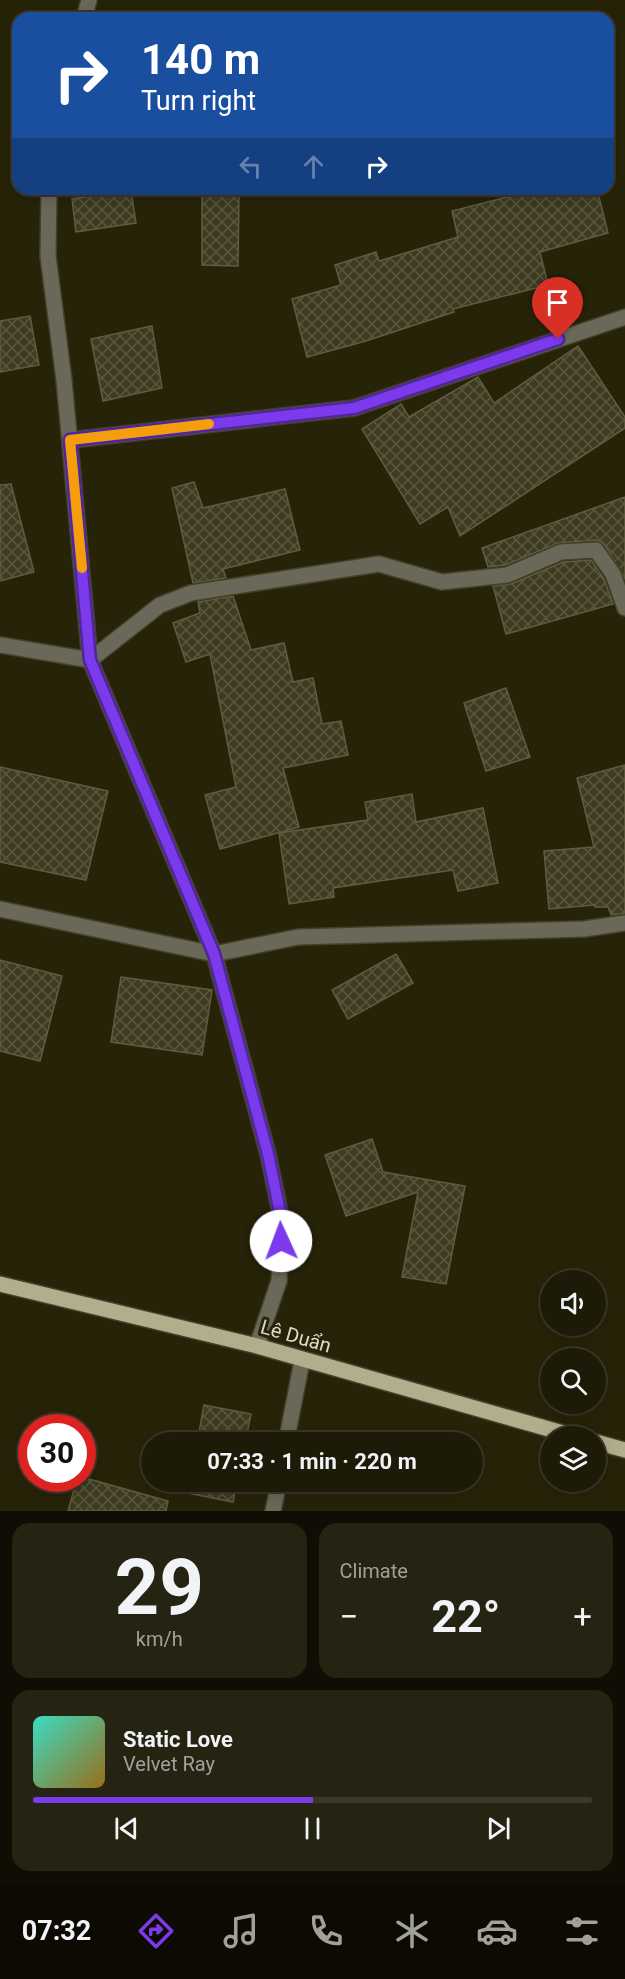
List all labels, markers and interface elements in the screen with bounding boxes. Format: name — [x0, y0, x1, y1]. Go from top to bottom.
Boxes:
text: 140 m — [141, 35, 260, 84]
icon: right — [42, 36, 120, 114]
text: Turn right — [141, 85, 256, 117]
icon: left — [234, 150, 267, 183]
icon: ahead — [297, 150, 330, 183]
icon: right — [360, 150, 393, 183]
pin — [532, 277, 583, 339]
icon: arrive — [541, 286, 574, 319]
position arrow — [249, 1209, 313, 1273]
map controls — [540, 1270, 606, 1492]
button: sound — [540, 1270, 606, 1336]
street label: Lê Duẩn — [258, 1314, 334, 1358]
button: search — [540, 1348, 606, 1414]
speed limit sign: 30 — [18, 1414, 96, 1492]
button: layers — [540, 1426, 606, 1492]
text: 07:33 · 1 min · 220 m — [207, 1449, 417, 1474]
text: 29 — [114, 1542, 204, 1633]
text: Climate — [340, 1559, 408, 1583]
text: 22° — [431, 1590, 500, 1643]
text: − — [340, 1597, 358, 1636]
text: + — [573, 1597, 592, 1636]
text: km/h — [136, 1627, 183, 1651]
text: Static Love — [123, 1727, 233, 1752]
text: Velvet Ray — [123, 1752, 215, 1776]
icon: previous — [110, 1812, 143, 1845]
icon: pause — [296, 1812, 329, 1845]
icon: next — [482, 1812, 515, 1845]
icon: directions — [135, 1910, 177, 1952]
icon: music — [220, 1910, 262, 1952]
icon: phone — [305, 1910, 347, 1952]
icon: climate — [391, 1910, 433, 1952]
icon: car — [476, 1910, 518, 1952]
icon: filters — [561, 1910, 603, 1952]
text: 07:32 — [22, 1915, 91, 1947]

